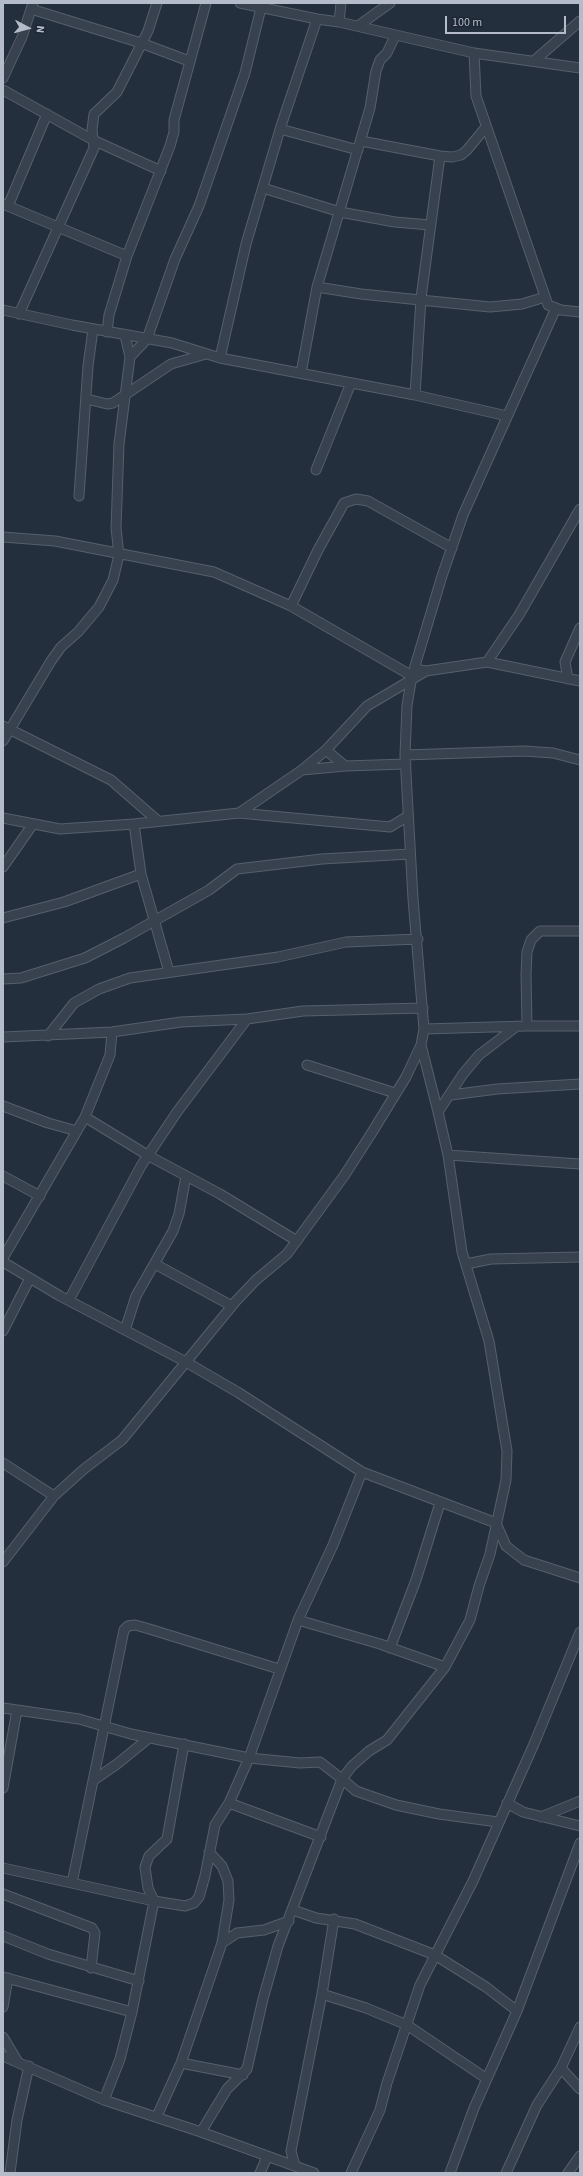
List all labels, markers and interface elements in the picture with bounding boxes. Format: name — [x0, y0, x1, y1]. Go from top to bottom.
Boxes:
north arrow — [8, 8, 48, 48]
scale bar — [447, 8, 568, 34]
text: 100 m — [452, 14, 482, 31]
text: N — [33, 25, 48, 34]

